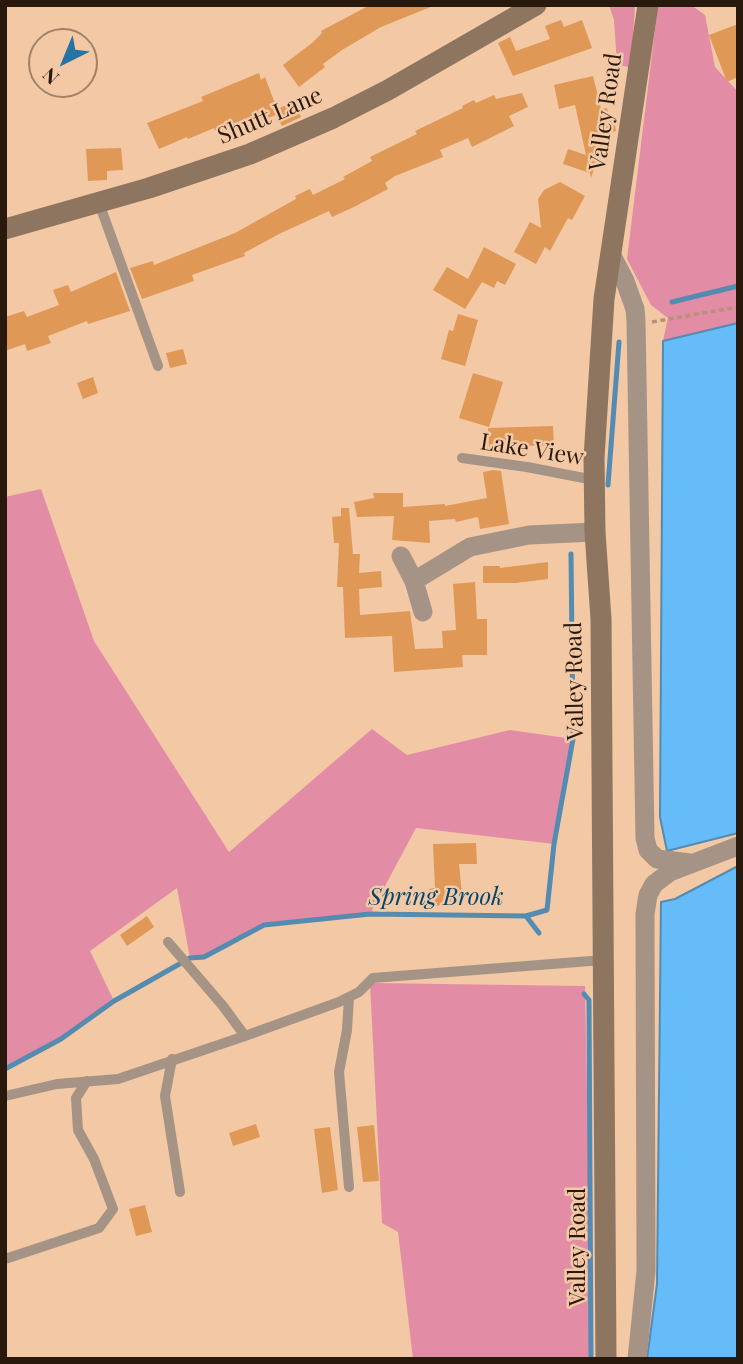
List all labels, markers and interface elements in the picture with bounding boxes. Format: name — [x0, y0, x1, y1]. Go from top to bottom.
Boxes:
north arrow — [28, 28, 98, 98]
street label: Valley Road — [584, 51, 628, 173]
text: N — [36, 63, 64, 91]
street label: Shutt Lane — [214, 82, 326, 150]
street label: Lake View — [478, 428, 586, 472]
street label: Valley Road — [560, 622, 590, 740]
water label: Spring Brook — [368, 884, 504, 912]
street label: Valley Road — [564, 1188, 592, 1306]

